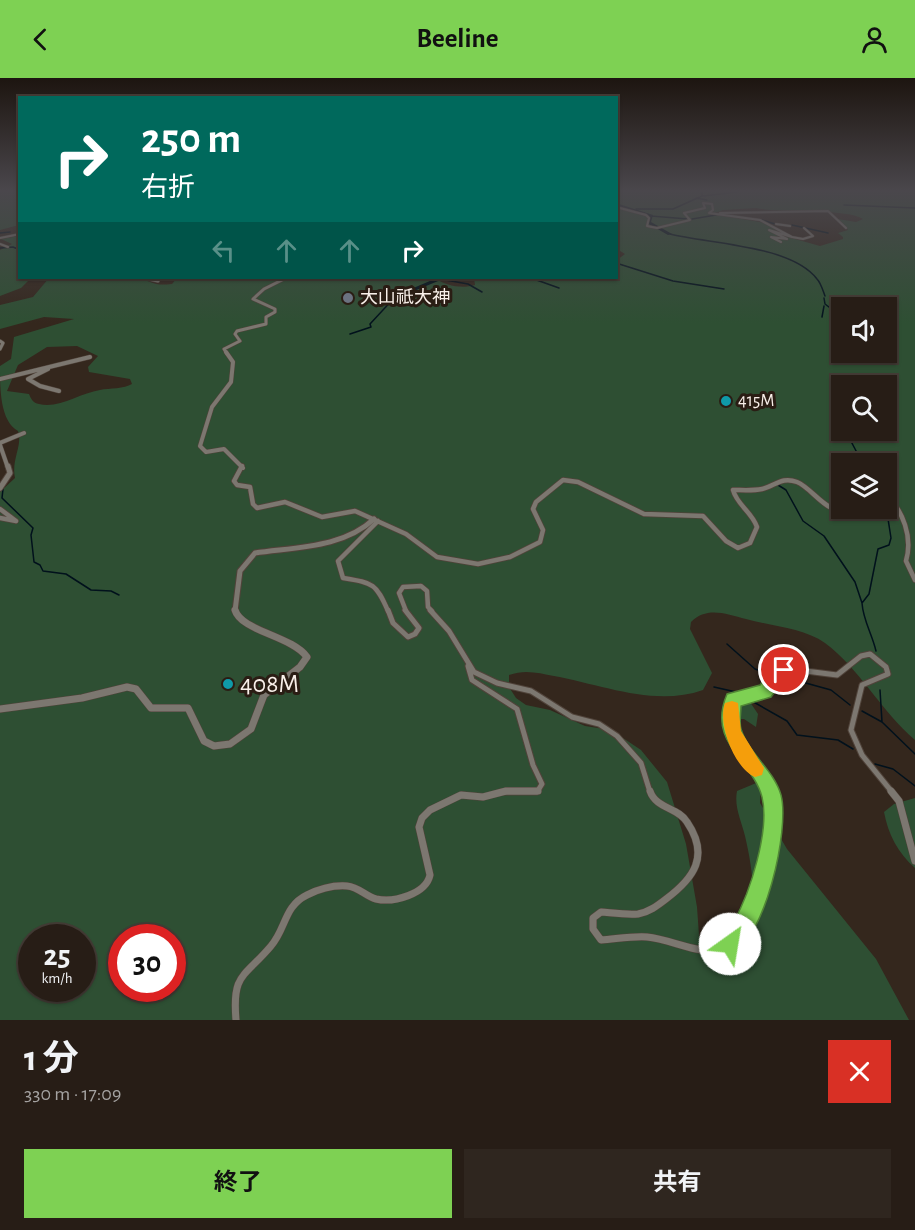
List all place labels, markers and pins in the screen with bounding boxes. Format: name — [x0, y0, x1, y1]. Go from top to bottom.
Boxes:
place label: 大山祇大神 — [360, 288, 450, 307]
marker: 大山祇大神 — [341, 291, 355, 305]
place label: 415M — [738, 392, 775, 410]
marker: 415M — [719, 394, 733, 408]
pin — [758, 644, 809, 695]
place label: 408M — [240, 671, 299, 697]
marker: 408M — [221, 677, 235, 691]

